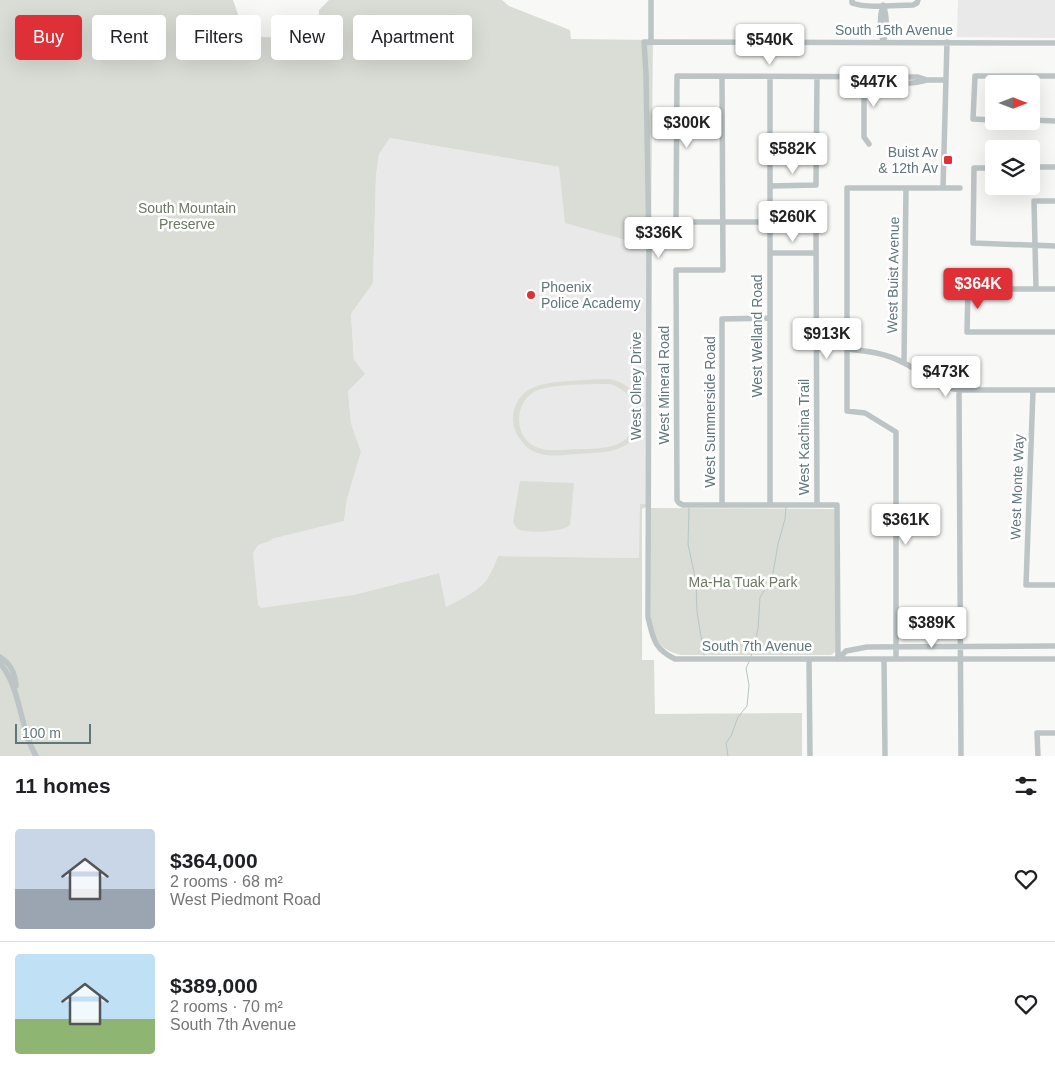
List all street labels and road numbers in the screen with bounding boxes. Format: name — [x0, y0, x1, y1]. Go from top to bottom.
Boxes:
street label: South 15th Avenue — [835, 22, 953, 38]
street label: West Buist Avenue — [884, 216, 902, 334]
street label: West Welland Road — [749, 274, 765, 398]
street label: West Mineral Road — [656, 326, 672, 444]
street label: West Olney Drive — [628, 331, 644, 440]
street label: West Summerside Road — [702, 336, 718, 488]
street label: West Kachina Trail — [796, 379, 812, 495]
street label: West Monte Way — [1007, 434, 1027, 540]
street label: South 7th Avenue — [702, 638, 812, 654]

